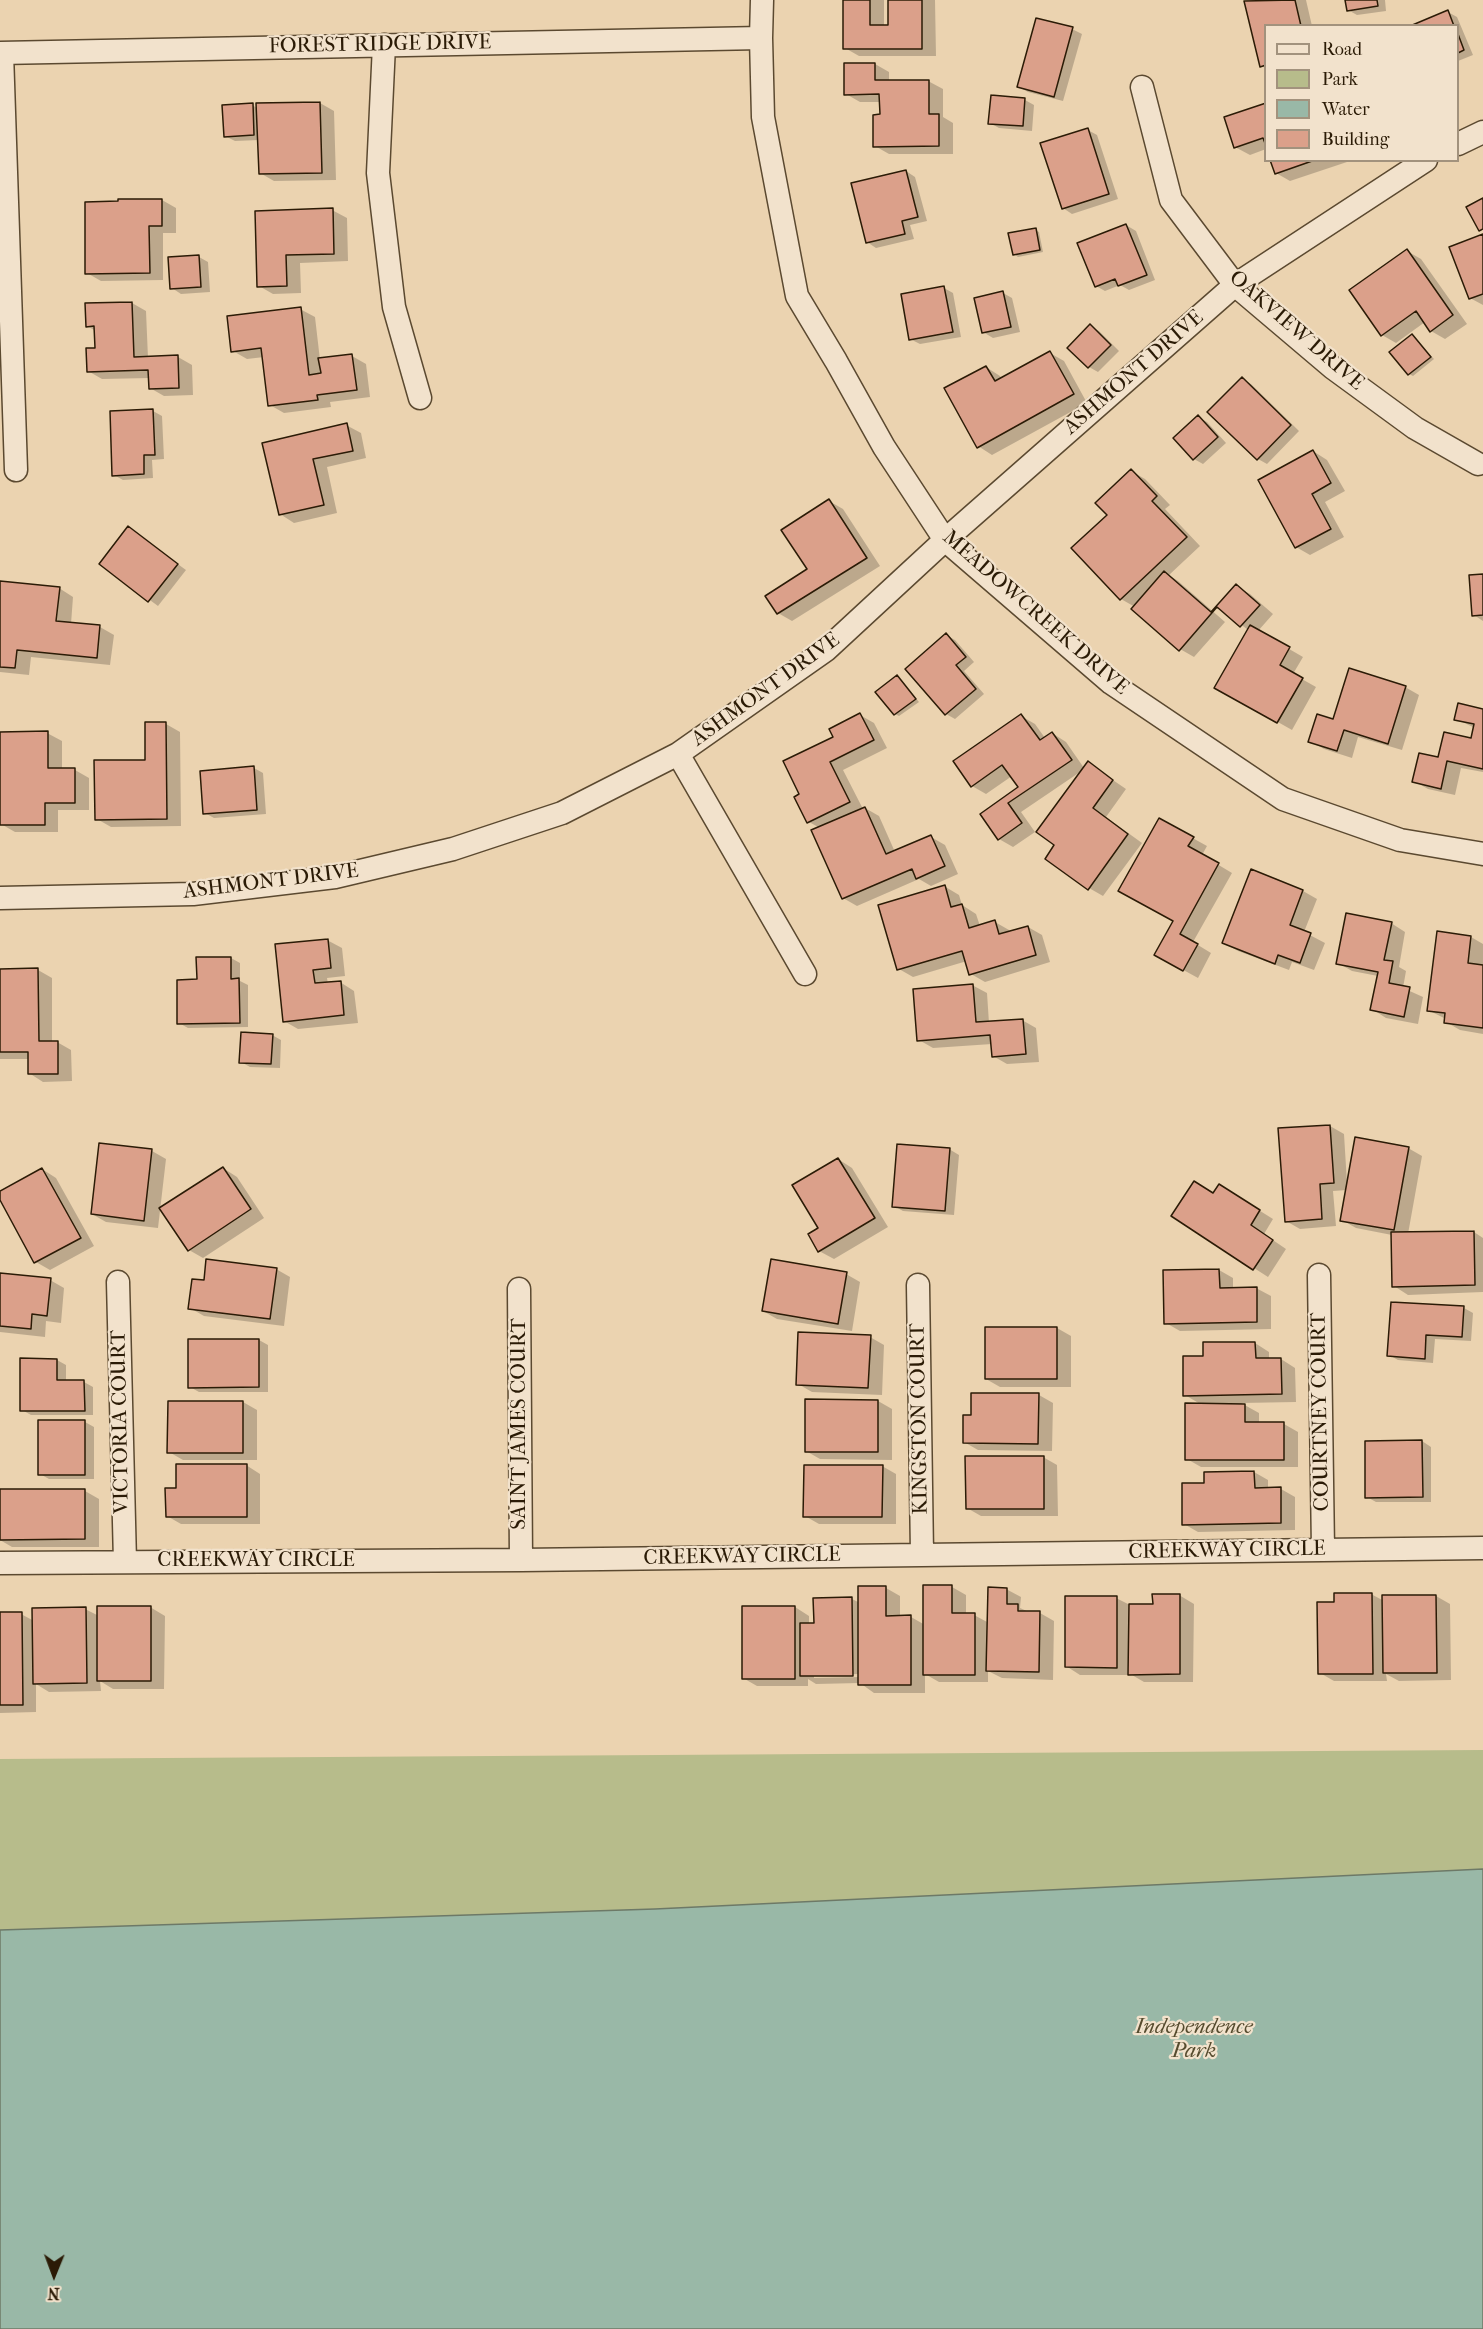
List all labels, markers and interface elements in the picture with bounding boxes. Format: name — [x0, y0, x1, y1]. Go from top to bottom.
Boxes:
legend — [1264, 24, 1459, 162]
street label: FOREST RIDGE DRIVE — [268, 30, 492, 60]
text: Road — [1322, 39, 1362, 60]
text: Park — [1322, 69, 1358, 90]
text: Water — [1322, 99, 1370, 120]
text: Building — [1322, 129, 1389, 150]
street label: OAKVIEW DRIVE — [1223, 266, 1369, 396]
street label: ASHMONT DRIVE — [1059, 306, 1209, 440]
street label: MEADOWCREEK DRIVE — [937, 525, 1133, 701]
street label: ASHMONT DRIVE — [687, 628, 845, 752]
street label: ASHMONT DRIVE — [182, 859, 360, 905]
street label: COURTNEY COURT — [1307, 1312, 1335, 1512]
street label: SAINT JAMES COURT — [507, 1318, 533, 1530]
street label: KINGSTON COURT — [906, 1323, 934, 1515]
street label: VICTORIA COURT — [107, 1330, 135, 1514]
street label: CREEKWAY CIRCLE — [1128, 1537, 1326, 1565]
street label: CREEKWAY CIRCLE — [643, 1543, 841, 1571]
street label: CREEKWAY CIRCLE — [157, 1548, 355, 1574]
park label: Independence Park — [1135, 2015, 1253, 2065]
north arrow — [24, 2245, 84, 2305]
text: N — [47, 2284, 60, 2303]

